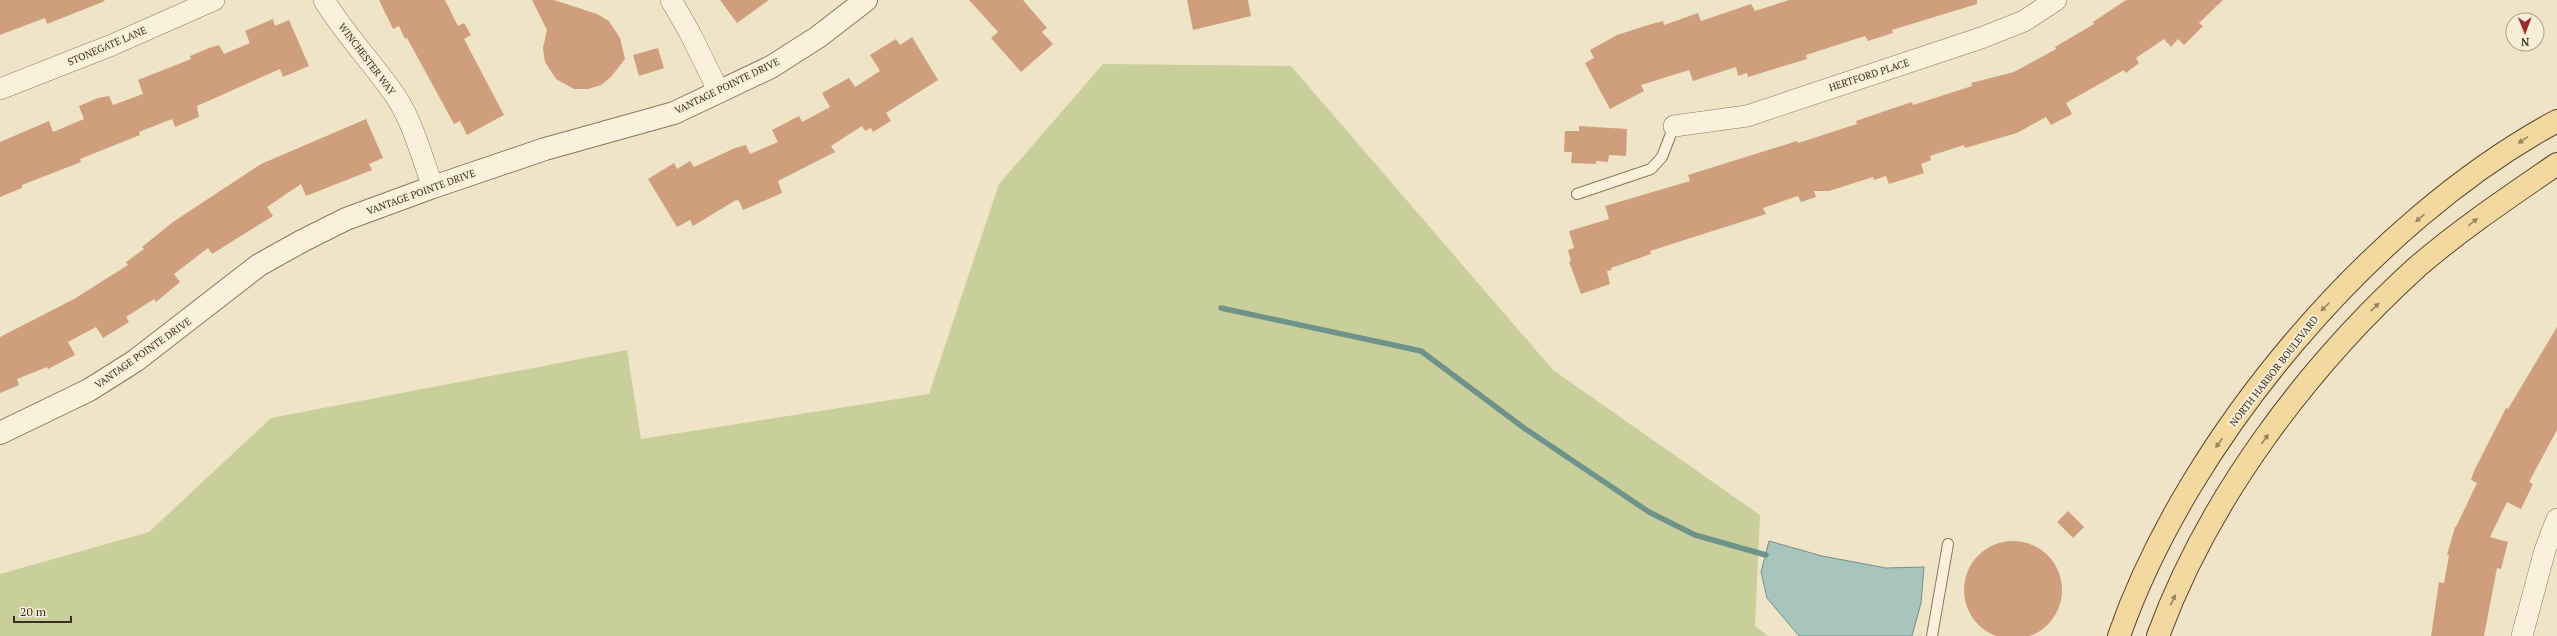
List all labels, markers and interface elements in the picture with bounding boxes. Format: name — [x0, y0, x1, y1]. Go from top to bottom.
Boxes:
north arrow — [2505, 12, 2545, 52]
street label: WINCHESTER WAY — [336, 20, 399, 98]
street label: STONEGATE LANE — [65, 23, 149, 69]
text: N — [2520, 35, 2529, 49]
street label: VANTAGE POINTE DRIVE — [673, 55, 782, 117]
street label: HERTFORD PLACE — [1827, 56, 1911, 94]
one-way arrow — [2518, 136, 2529, 144]
street label: VANTAGE POINTE DRIVE — [365, 166, 477, 218]
one-way arrow — [2414, 214, 2425, 223]
one-way arrow — [2468, 218, 2479, 227]
one-way arrow — [2320, 302, 2330, 312]
one-way arrow — [2370, 303, 2380, 312]
street label: NORTH HARBOR BOULEVARD — [2227, 313, 2321, 429]
street label: VANTAGE POINTE DRIVE — [92, 315, 194, 391]
one-way arrow — [2261, 433, 2269, 444]
one-way arrow — [2215, 437, 2223, 448]
one-way arrow — [2170, 594, 2176, 606]
scale bar — [14, 598, 71, 624]
text: 20 m — [20, 604, 47, 619]

